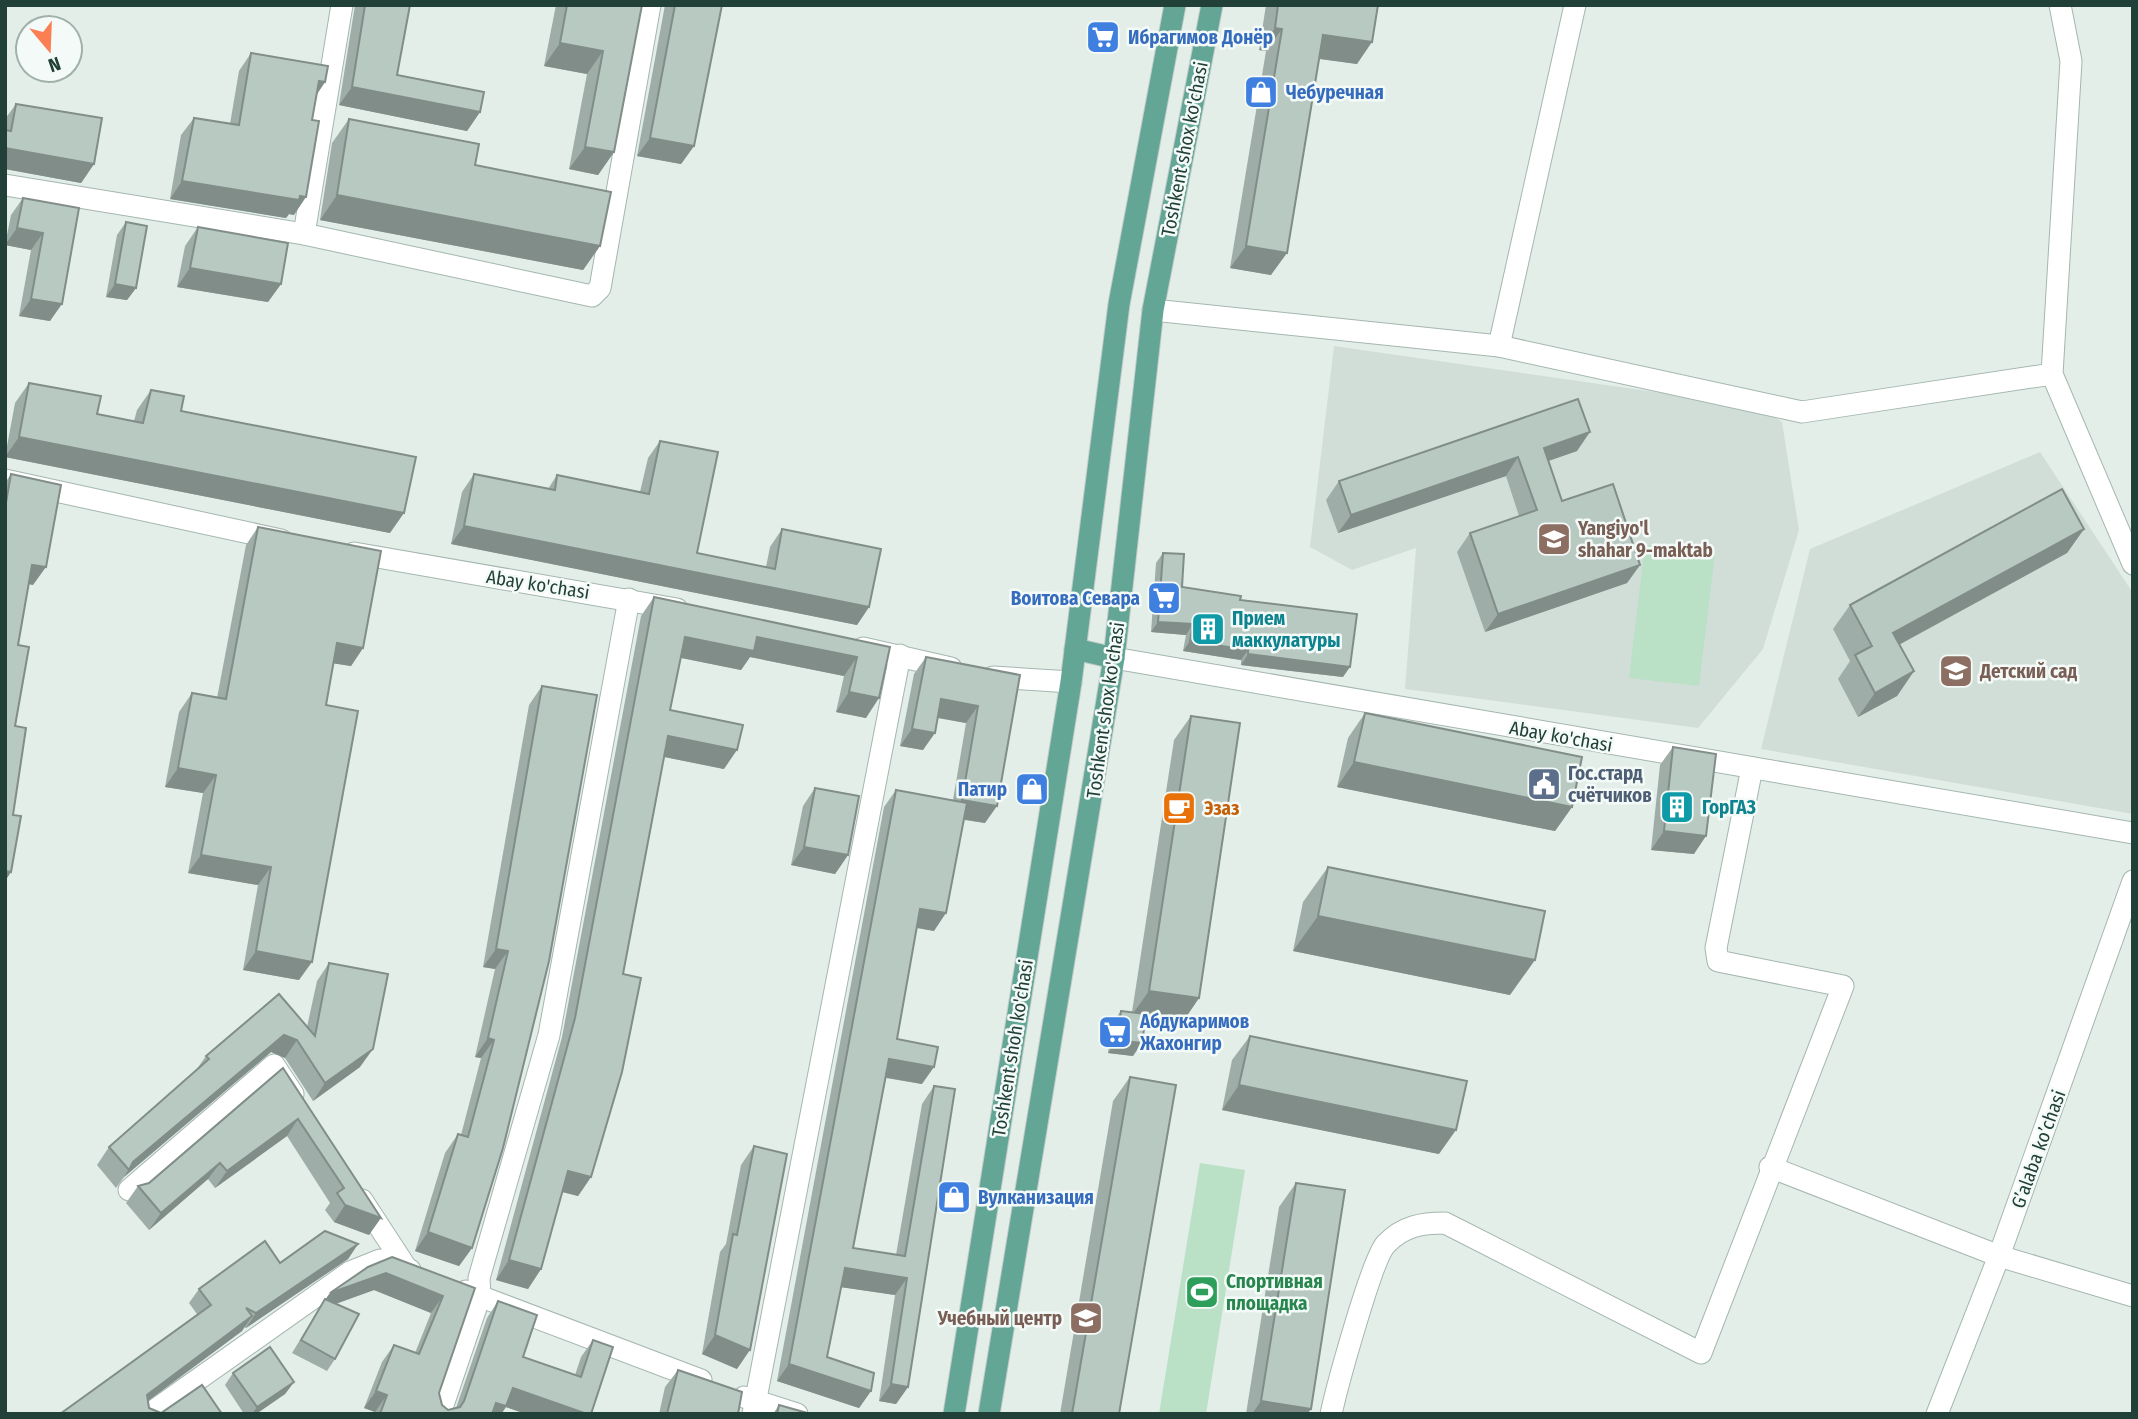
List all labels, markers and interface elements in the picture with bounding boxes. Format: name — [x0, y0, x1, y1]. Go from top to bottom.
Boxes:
north arrow — [14, 14, 84, 84]
supermarket icon: Ибрагимов Донёр — [1084, 18, 1122, 56]
place label: Ибрагимов Донёр — [1128, 26, 1273, 49]
text: N — [45, 52, 64, 77]
street label: Toshkent shox ko'chasi — [1156, 60, 1213, 239]
shop icon: Чебуречная — [1242, 73, 1280, 111]
place label: Чебуречная — [1286, 81, 1384, 104]
place label: Yangiyo'l shahar 9-maktab — [1577, 517, 1713, 562]
school or university icon: Yangiyo'l shahar 9-maktab — [1535, 520, 1573, 558]
street label: Abay ko'chasi — [485, 565, 591, 604]
supermarket icon: Воитова Севара — [1145, 579, 1183, 617]
place label: Воитова Севара — [1011, 587, 1140, 610]
place label: Прием маккулатуры — [1232, 607, 1341, 652]
building icon: Прием маккулатуры — [1189, 610, 1227, 648]
street label: Toshkent shox ko'chasi — [1082, 620, 1129, 800]
school or university icon: Детский сад — [1937, 652, 1975, 690]
place label: Детский сад — [1979, 660, 2078, 683]
street label: Abay ko'chasi — [1508, 716, 1614, 757]
place label: Гос.стард счётчиков — [1568, 762, 1652, 807]
public building icon: Гос.стард счётчиков — [1525, 765, 1563, 803]
shop icon: Патир — [1013, 770, 1051, 808]
place label: Патир — [958, 778, 1007, 801]
building icon: ГорГАЗ — [1658, 788, 1696, 826]
cafe icon: Эзаз — [1160, 789, 1198, 827]
place label: ГорГАЗ — [1702, 796, 1756, 819]
place label: Эзаз — [1204, 797, 1240, 820]
street label: Toshkent shoh ko'chasi — [987, 958, 1038, 1139]
place label: Абдукаримов Жахонгир — [1139, 1010, 1250, 1055]
supermarket icon: Абдукаримов Жахонгир — [1096, 1013, 1134, 1051]
street label: G’alaba ko’chasi — [2006, 1087, 2070, 1211]
shop icon: Вулканизация — [935, 1178, 973, 1216]
place label: Вулканизация — [978, 1186, 1094, 1209]
place label: Спортивная площадка — [1226, 1270, 1323, 1315]
sports icon: Спортивная площадка — [1183, 1273, 1221, 1311]
school or university icon: Учебный центр — [1067, 1299, 1105, 1337]
place label: Учебный центр — [937, 1307, 1062, 1330]

